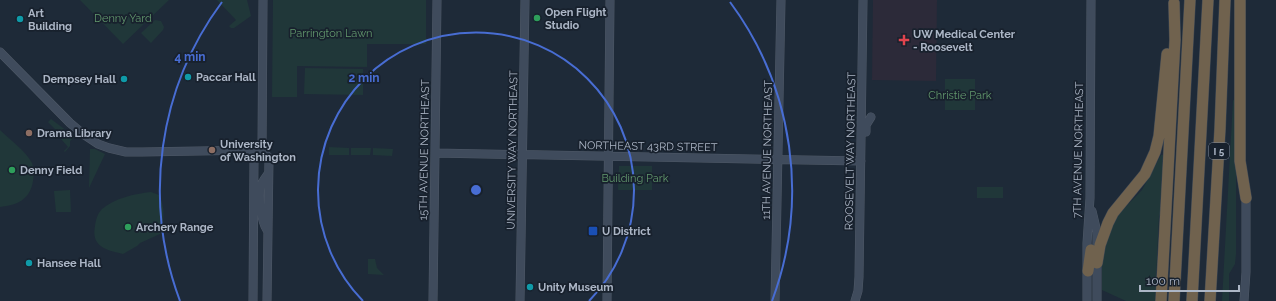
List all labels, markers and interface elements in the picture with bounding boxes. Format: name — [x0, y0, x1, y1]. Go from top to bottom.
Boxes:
place label: Open Flight Studio — [545, 6, 607, 32]
place label: Art Building — [28, 7, 72, 33]
park label: Denny Yard — [94, 12, 152, 25]
marker: Open Flight Studio — [532, 13, 542, 23]
marker: Art Building — [15, 14, 25, 24]
park label: Parrington Lawn — [289, 27, 373, 40]
place label: UW Medical Center - Roosevelt — [913, 28, 1016, 54]
marker: UW Medical Center - Roosevelt — [898, 34, 910, 46]
text: 4 min — [174, 50, 206, 64]
street label: UNIVERSITY WAY NORTHEAST — [505, 70, 520, 230]
place label: Paccar Hall — [196, 71, 256, 84]
text: 2 min — [348, 71, 380, 85]
street label: ROOSEVELT WAY NORTHEAST — [843, 71, 858, 230]
marker: Paccar Hall — [183, 72, 193, 82]
place label: Dempsey Hall — [43, 73, 117, 86]
marker: Dempsey Hall — [119, 74, 129, 84]
street label: 15TH AVENUE NORTHEAST — [417, 79, 432, 221]
street label: 11TH AVENUE NORTHEAST — [760, 80, 775, 220]
street label: 7TH AVENUE NORTHEAST — [1071, 81, 1086, 218]
park label: Christie Park — [928, 89, 992, 102]
place label: Drama Library — [37, 127, 112, 140]
marker: Drama Library — [24, 128, 34, 138]
place label: University of Washington — [220, 138, 296, 164]
street label: NORTHEAST 43RD STREET — [578, 139, 718, 154]
road number: I 5 — [1209, 143, 1229, 159]
marker: University of Washington — [207, 145, 217, 155]
place label: Denny Field — [20, 164, 82, 177]
marker: Denny Field — [7, 165, 17, 175]
park label: Building Park — [602, 172, 669, 185]
centre of rings — [469, 183, 483, 197]
place label: Archery Range — [136, 221, 214, 234]
marker: Archery Range — [123, 222, 133, 232]
marker: U District — [587, 225, 599, 237]
place label: U District — [602, 225, 651, 238]
place label: Hansee Hall — [37, 257, 101, 270]
marker: Hansee Hall — [24, 258, 34, 268]
scale bar — [1140, 267, 1239, 293]
text: 100 m — [1146, 274, 1180, 288]
place label: Unity Museum — [538, 281, 614, 294]
marker: Unity Museum — [525, 282, 535, 292]

